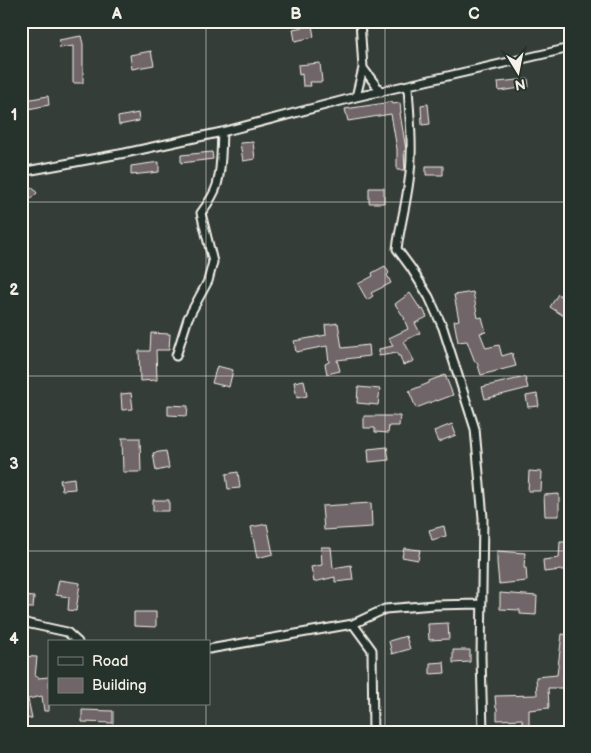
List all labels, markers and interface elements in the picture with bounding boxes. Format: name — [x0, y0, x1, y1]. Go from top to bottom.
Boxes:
text: A — [111, 5, 122, 24]
text: B — [290, 5, 302, 24]
text: C — [468, 5, 480, 24]
north arrow — [494, 48, 544, 98]
text: N — [514, 75, 527, 94]
text: 1 — [11, 106, 17, 125]
text: 2 — [9, 281, 19, 300]
text: 3 — [9, 455, 19, 474]
text: 4 — [9, 630, 19, 649]
legend — [48, 640, 210, 706]
text: Road — [92, 652, 128, 671]
text: Building — [92, 676, 147, 695]

